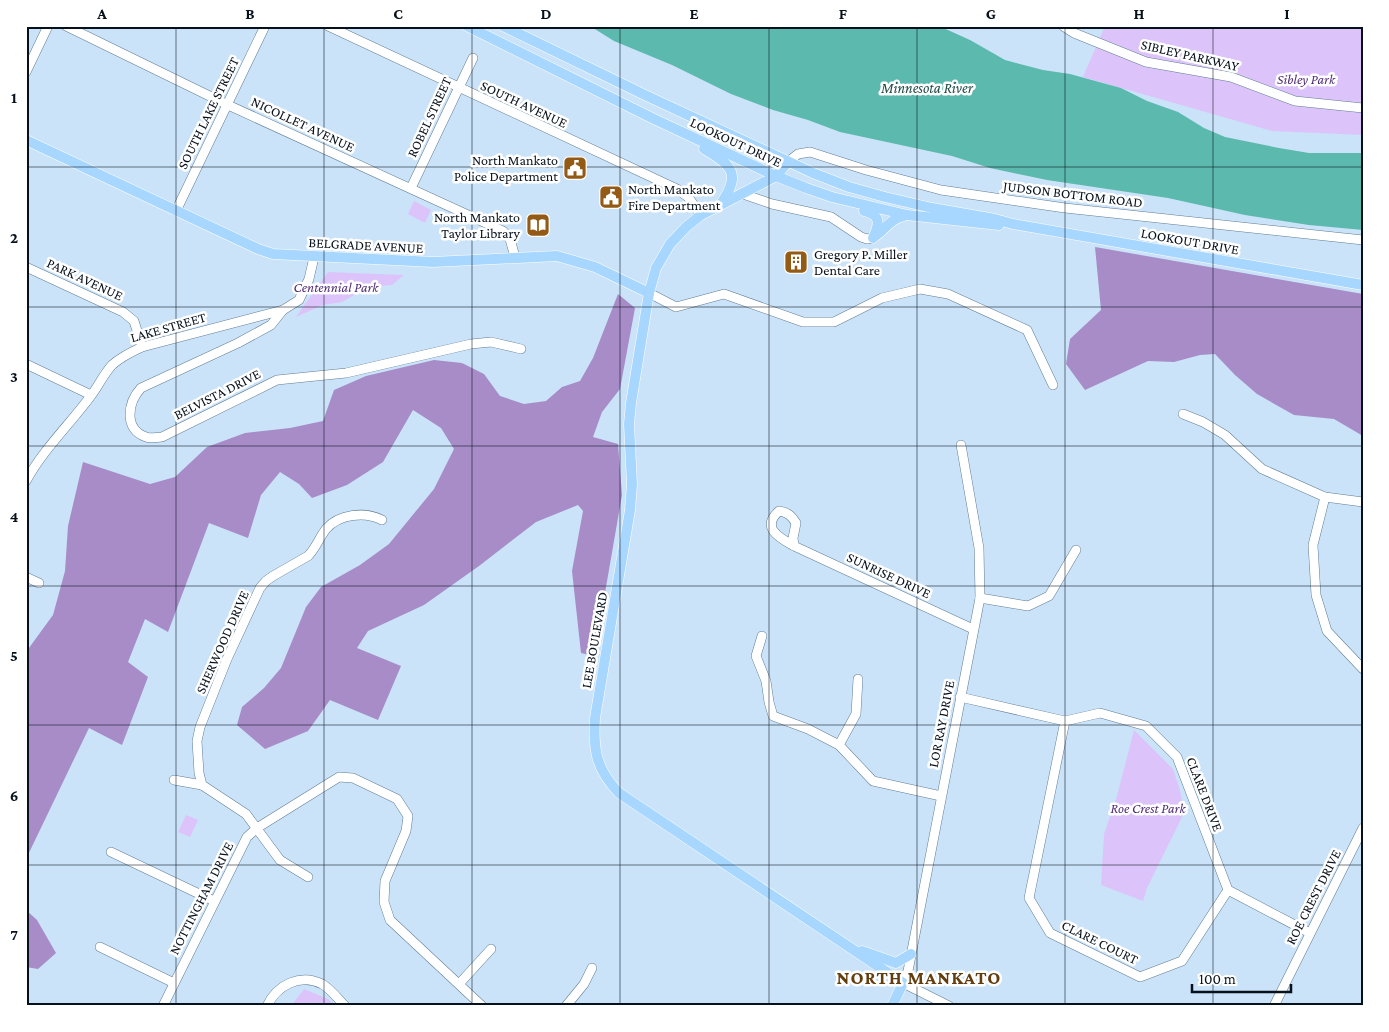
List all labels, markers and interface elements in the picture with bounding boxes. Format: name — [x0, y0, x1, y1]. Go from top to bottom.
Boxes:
text: A — [96, 5, 107, 22]
text: B — [245, 5, 255, 22]
text: C — [393, 5, 403, 22]
text: D — [540, 5, 552, 22]
text: E — [689, 5, 699, 22]
text: F — [839, 5, 848, 22]
text: G — [986, 5, 996, 22]
text: H — [1134, 5, 1145, 22]
text: I — [1284, 5, 1290, 22]
street label: SIBLEY PARKWAY — [1140, 36, 1241, 74]
street label: SOUTH LAKE STREET — [174, 54, 242, 171]
park label: Sibley Park — [1277, 71, 1336, 87]
street label: ROBEL STREET — [403, 74, 455, 160]
street label: SOUTH AVENUE — [478, 77, 570, 131]
water label: Minnesota River — [880, 80, 974, 96]
text: 1 — [11, 89, 17, 106]
street label: NICOLLET AVENUE — [249, 93, 358, 155]
street label: LOOKOUT DRIVE — [688, 114, 785, 170]
place label: North Mankato Police Department — [454, 152, 558, 184]
public building icon: North Mankato Police Department — [562, 155, 588, 181]
street label: JUDSON BOTTOM ROAD — [1000, 177, 1144, 210]
place label: North Mankato Fire Department — [628, 181, 721, 213]
public building icon: North Mankato Fire Department — [598, 184, 624, 210]
place label: North Mankato Taylor Library — [434, 209, 521, 241]
library icon: North Mankato Taylor Library — [525, 212, 551, 238]
street label: LOOKOUT DRIVE — [1140, 225, 1241, 258]
text: 2 — [10, 229, 18, 246]
street label: BELGRADE AVENUE — [308, 234, 424, 256]
place label: Gregory P. Miller Dental Care — [814, 246, 908, 278]
building icon: Gregory P. Miller Dental Care — [783, 249, 809, 275]
street label: PARK AVENUE — [44, 254, 126, 304]
park label: Centennial Park — [294, 279, 379, 295]
street label: LAKE STREET — [128, 308, 208, 345]
street label: BELVISTA DRIVE — [171, 365, 263, 423]
text: 3 — [10, 368, 18, 385]
text: 4 — [10, 508, 19, 525]
street label: SUNRISE DRIVE — [845, 549, 934, 602]
street label: SHERWOOD DRIVE — [192, 588, 252, 696]
street label: LEE BOULEVARD — [578, 590, 610, 690]
text: 5 — [10, 647, 18, 664]
street label: LOR RAY DRIVE — [925, 679, 957, 769]
street label: CLARE DRIVE — [1184, 755, 1227, 834]
text: 6 — [10, 787, 18, 804]
park label: Roe Crest Park — [1111, 800, 1186, 816]
street label: NOTTINGHAM DRIVE — [166, 839, 237, 957]
street label: ROE CREST DRIVE — [1282, 846, 1344, 947]
street label: CLARE COURT — [1059, 917, 1141, 968]
text: 7 — [10, 926, 18, 943]
scale bar — [1192, 962, 1290, 994]
district label: NORTH MANKATO — [837, 967, 1001, 988]
text: 100 m — [1199, 971, 1236, 987]

